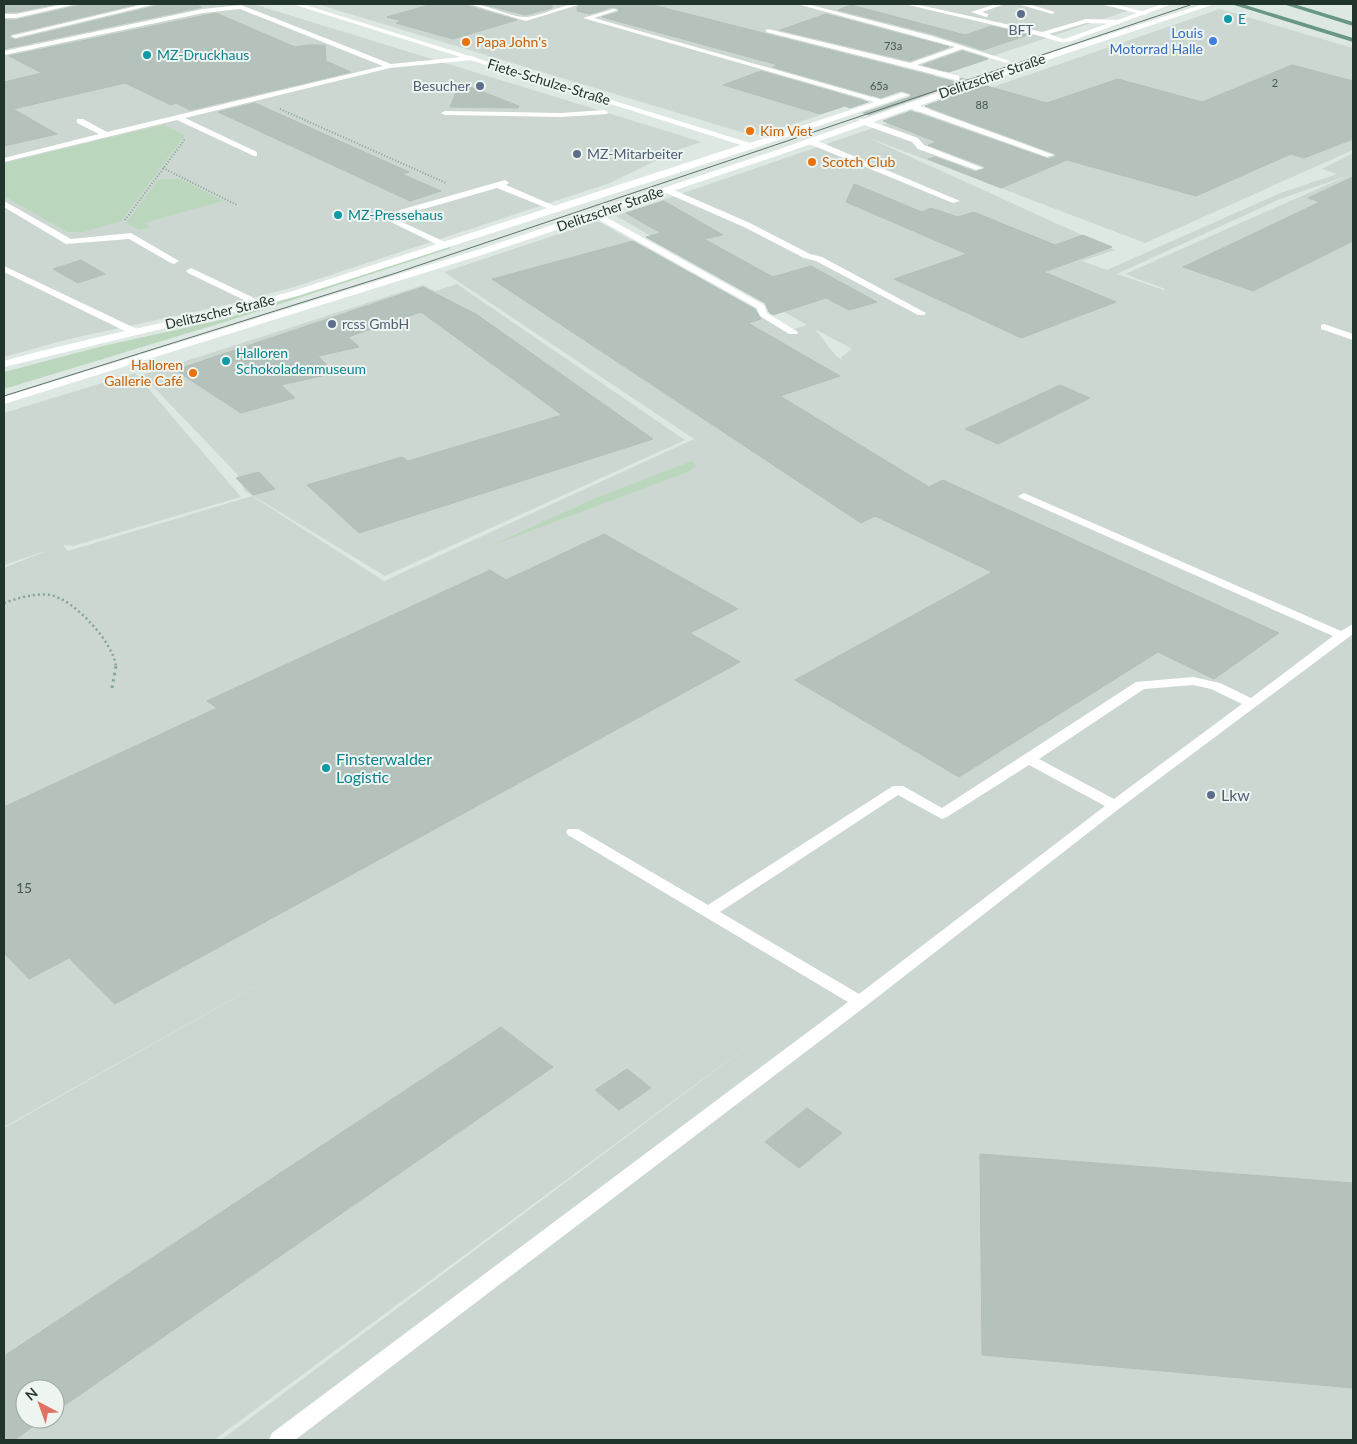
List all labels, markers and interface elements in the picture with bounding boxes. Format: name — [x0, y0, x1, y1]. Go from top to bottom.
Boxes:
marker: BFT — [1015, 8, 1027, 20]
place label: E — [1238, 10, 1246, 27]
marker: E — [1222, 13, 1234, 25]
place label: BFT — [1008, 21, 1034, 38]
place label: Louis Motorrad Halle — [1110, 24, 1203, 57]
place label: Papa John's — [476, 33, 547, 50]
marker: Louis Motorrad Halle — [1207, 35, 1219, 47]
marker: Papa John's — [460, 36, 472, 48]
house number: 73a — [884, 39, 902, 52]
place label: MZ-Druckhaus — [157, 46, 249, 63]
marker: MZ-Druckhaus — [141, 49, 153, 61]
street label: Delitzscher Straße — [936, 49, 1048, 102]
street label: Fiete-Schulze-Straße — [486, 55, 613, 108]
house number: 2 — [1272, 76, 1278, 89]
place label: Besucher — [413, 77, 470, 94]
house number: 65a — [870, 79, 888, 92]
marker: Besucher — [474, 80, 486, 92]
house number: 88 — [976, 98, 988, 111]
place label: Kim Viet — [760, 122, 812, 139]
marker: Kim Viet — [744, 125, 756, 137]
place label: MZ-Mitarbeiter — [587, 145, 683, 162]
marker: MZ-Mitarbeiter — [571, 148, 583, 160]
place label: Scotch Club — [822, 153, 895, 170]
marker: Scotch Club — [806, 156, 818, 168]
street label: Delitzscher Straße — [554, 182, 666, 235]
place label: MZ-Pressehaus — [348, 206, 443, 223]
marker: MZ-Pressehaus — [332, 209, 344, 221]
street label: Delitzscher Straße — [163, 291, 276, 332]
place label: rcss GmbH — [342, 315, 409, 332]
marker: rcss GmbH — [326, 318, 338, 330]
place label: Halloren Schokoladenmuseum — [236, 344, 366, 377]
marker: Halloren Schokoladenmuseum — [220, 355, 232, 367]
place label: Halloren Gallerie Café — [104, 356, 183, 389]
marker: Halloren Gallerie Café — [187, 367, 199, 379]
place label: Finsterwalder Logistic — [336, 749, 432, 786]
marker: Finsterwalder Logistic — [320, 762, 332, 774]
place label: Lkw — [1221, 785, 1250, 804]
marker: Lkw — [1205, 789, 1217, 801]
house number: 15 — [16, 879, 32, 896]
north arrow — [15, 1379, 65, 1429]
text: N — [21, 1384, 41, 1404]

